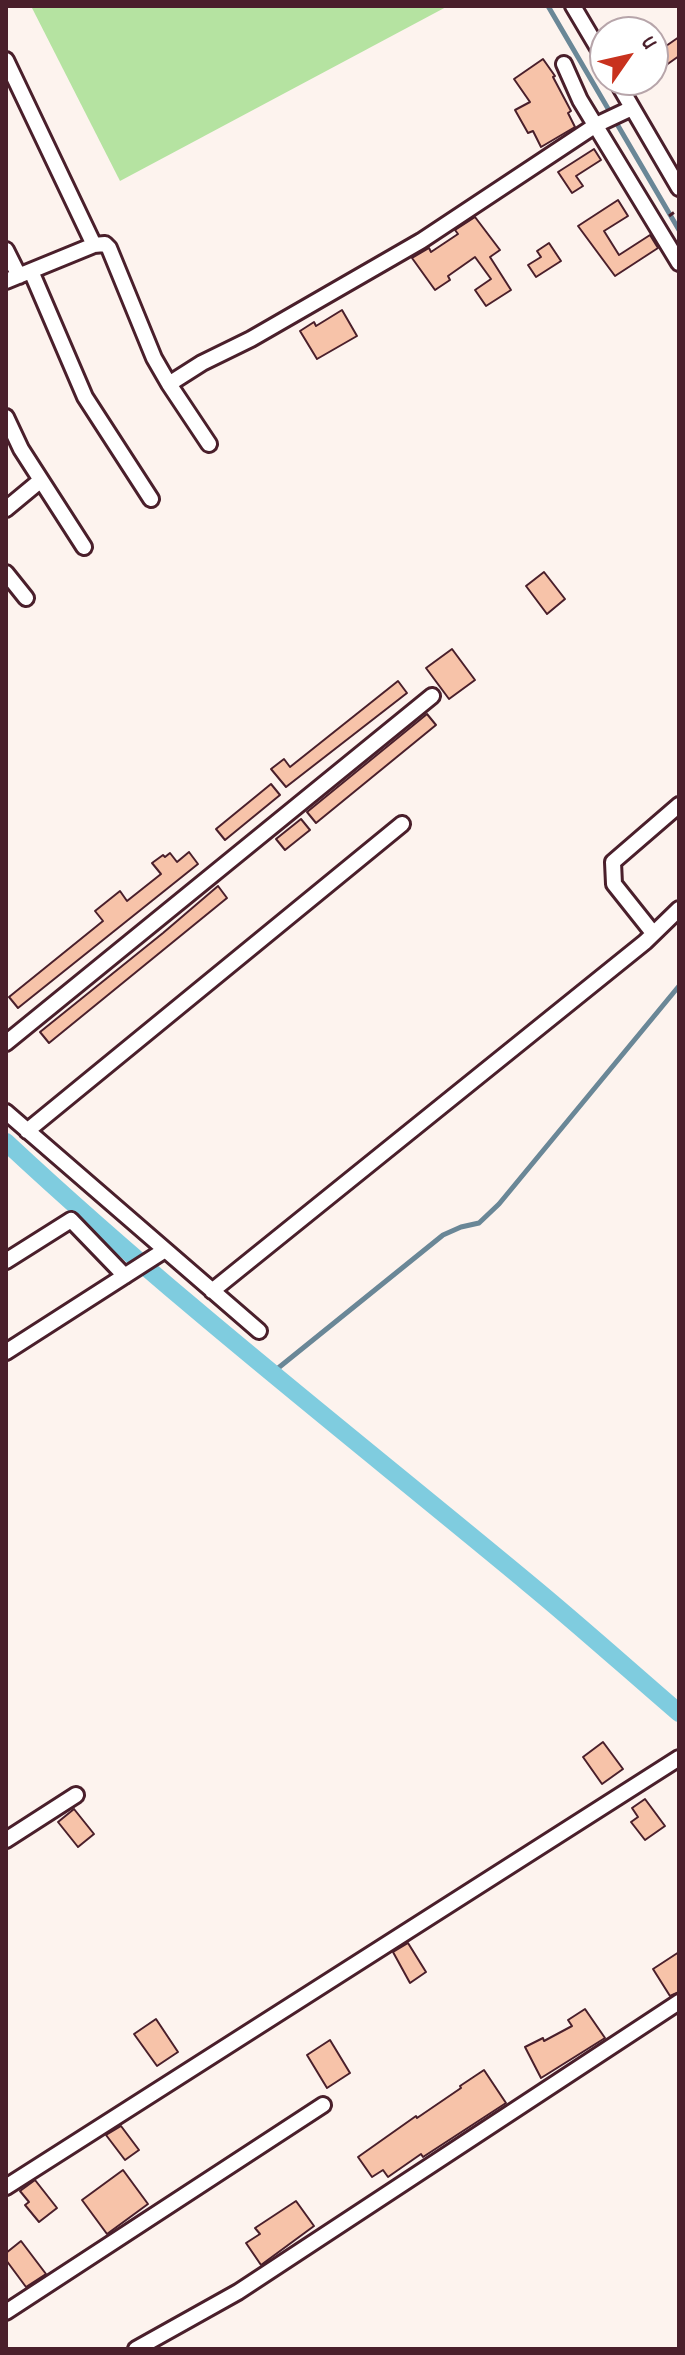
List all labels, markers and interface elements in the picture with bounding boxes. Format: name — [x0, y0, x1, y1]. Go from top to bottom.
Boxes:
north arrow — [589, 16, 669, 96]
text: U — [632, 30, 663, 56]

